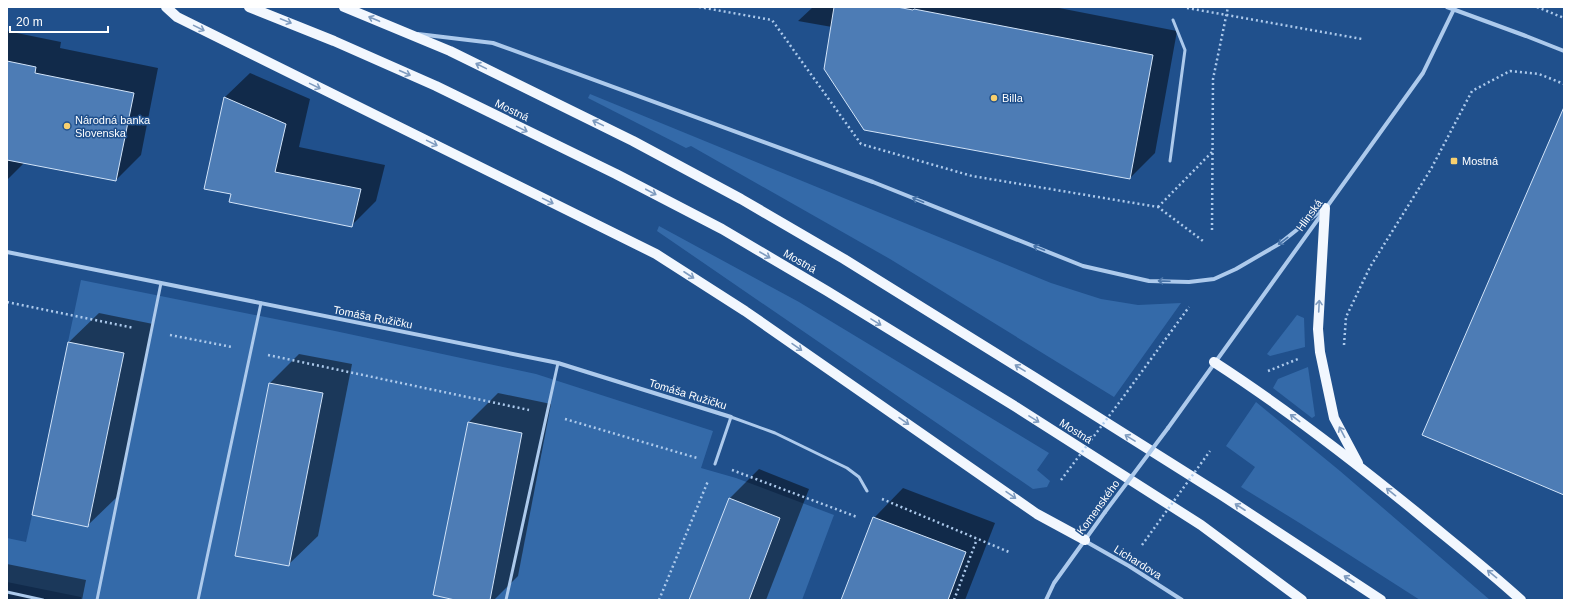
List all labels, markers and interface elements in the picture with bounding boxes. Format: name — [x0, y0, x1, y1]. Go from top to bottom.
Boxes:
scale bar — [10, 8, 108, 34]
text: 20 m — [16, 15, 43, 29]
one-way arrow — [369, 15, 381, 23]
one-way arrow — [279, 18, 291, 26]
one-way arrow — [192, 25, 204, 32]
one-way arrow — [475, 62, 487, 69]
one-way arrow — [399, 69, 411, 77]
one-way arrow — [309, 83, 321, 90]
place label: Billa — [1002, 92, 1024, 104]
marker: Billa — [989, 93, 999, 103]
street label: Mostná — [493, 97, 532, 124]
place label: Národná banka Slovenska — [75, 114, 151, 139]
one-way arrow — [592, 119, 604, 126]
marker: Národná banka Slovenska — [62, 121, 72, 131]
one-way arrow — [516, 125, 528, 133]
one-way arrow — [425, 140, 437, 147]
place label: Mostná — [1462, 155, 1499, 167]
marker: Mostná — [1449, 156, 1459, 166]
one-way arrow — [645, 189, 657, 197]
one-way arrow — [912, 196, 924, 204]
street label: Hlinská — [1294, 196, 1325, 233]
one-way arrow — [542, 198, 554, 205]
one-way arrow — [1278, 236, 1289, 245]
one-way arrow — [1033, 244, 1045, 252]
street label: Mostná — [781, 247, 819, 276]
one-way arrow — [759, 251, 771, 259]
one-way arrow — [683, 271, 694, 279]
one-way arrow — [1158, 277, 1171, 285]
one-way arrow — [1316, 300, 1323, 313]
street label: Tomáša Ružičku — [332, 303, 414, 331]
one-way arrow — [870, 318, 882, 326]
one-way arrow — [791, 343, 802, 351]
one-way arrow — [1015, 364, 1026, 372]
street label: Tomáša Ružičku — [648, 376, 728, 412]
one-way arrow — [1290, 414, 1301, 423]
one-way arrow — [1029, 415, 1040, 424]
street label: Mostná — [1058, 416, 1095, 446]
one-way arrow — [898, 417, 909, 425]
one-way arrow — [1338, 426, 1345, 438]
one-way arrow — [1124, 433, 1136, 441]
street label: Komenského — [1074, 477, 1122, 537]
one-way arrow — [1386, 487, 1396, 496]
one-way arrow — [1005, 491, 1016, 499]
one-way arrow — [1234, 503, 1246, 511]
street label: Lichardova — [1112, 543, 1165, 582]
one-way arrow — [1486, 570, 1497, 578]
one-way arrow — [1343, 574, 1355, 582]

